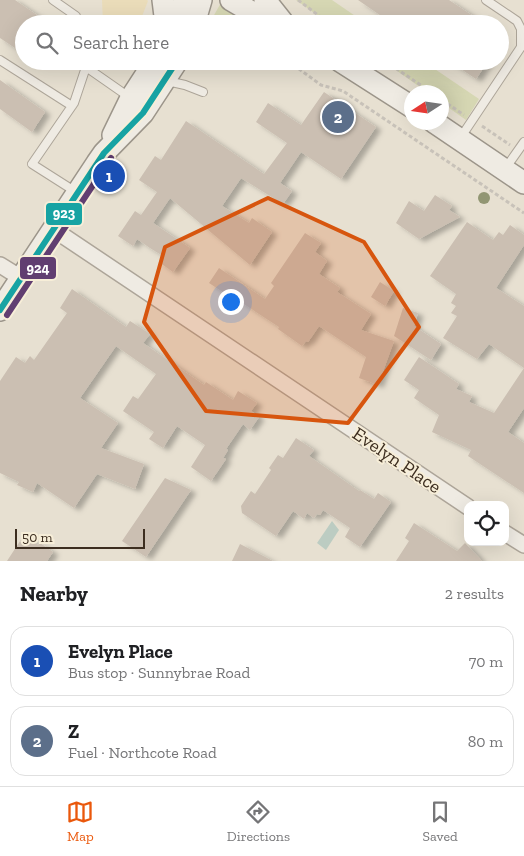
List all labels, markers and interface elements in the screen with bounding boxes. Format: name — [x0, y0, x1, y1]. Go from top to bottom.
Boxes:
search box — [15, 15, 509, 70]
icon: search — [33, 29, 61, 57]
text: Search here — [73, 31, 169, 54]
north arrow — [404, 85, 449, 130]
pin: 2 — [322, 98, 354, 136]
pin: 1 — [93, 157, 125, 195]
line badge: 923 — [45, 202, 83, 226]
text: 923 — [53, 205, 76, 222]
line badge: 924 — [19, 256, 57, 280]
text: 924 — [27, 260, 50, 277]
your location — [218, 289, 244, 315]
street label: Evelyn Place — [348, 422, 446, 498]
map controls — [464, 501, 509, 546]
button: locate — [464, 501, 509, 546]
scale bar — [15, 526, 145, 549]
text: 50 m — [22, 529, 53, 546]
text: Nearby — [20, 581, 88, 606]
text: 2 results — [445, 584, 504, 603]
text: Evelyn Place — [68, 640, 173, 663]
text: 1 — [34, 652, 40, 671]
text: 70 m — [469, 652, 503, 671]
text: Bus stop · Sunnybrae Road — [68, 663, 250, 682]
text: Z — [68, 720, 79, 743]
text: 2 — [33, 732, 41, 751]
text: 80 m — [468, 732, 503, 751]
text: Fuel · Northcote Road — [68, 743, 217, 762]
tab: Map — [66, 798, 94, 845]
tab: Directions — [227, 798, 290, 845]
tab: Saved — [423, 798, 458, 845]

